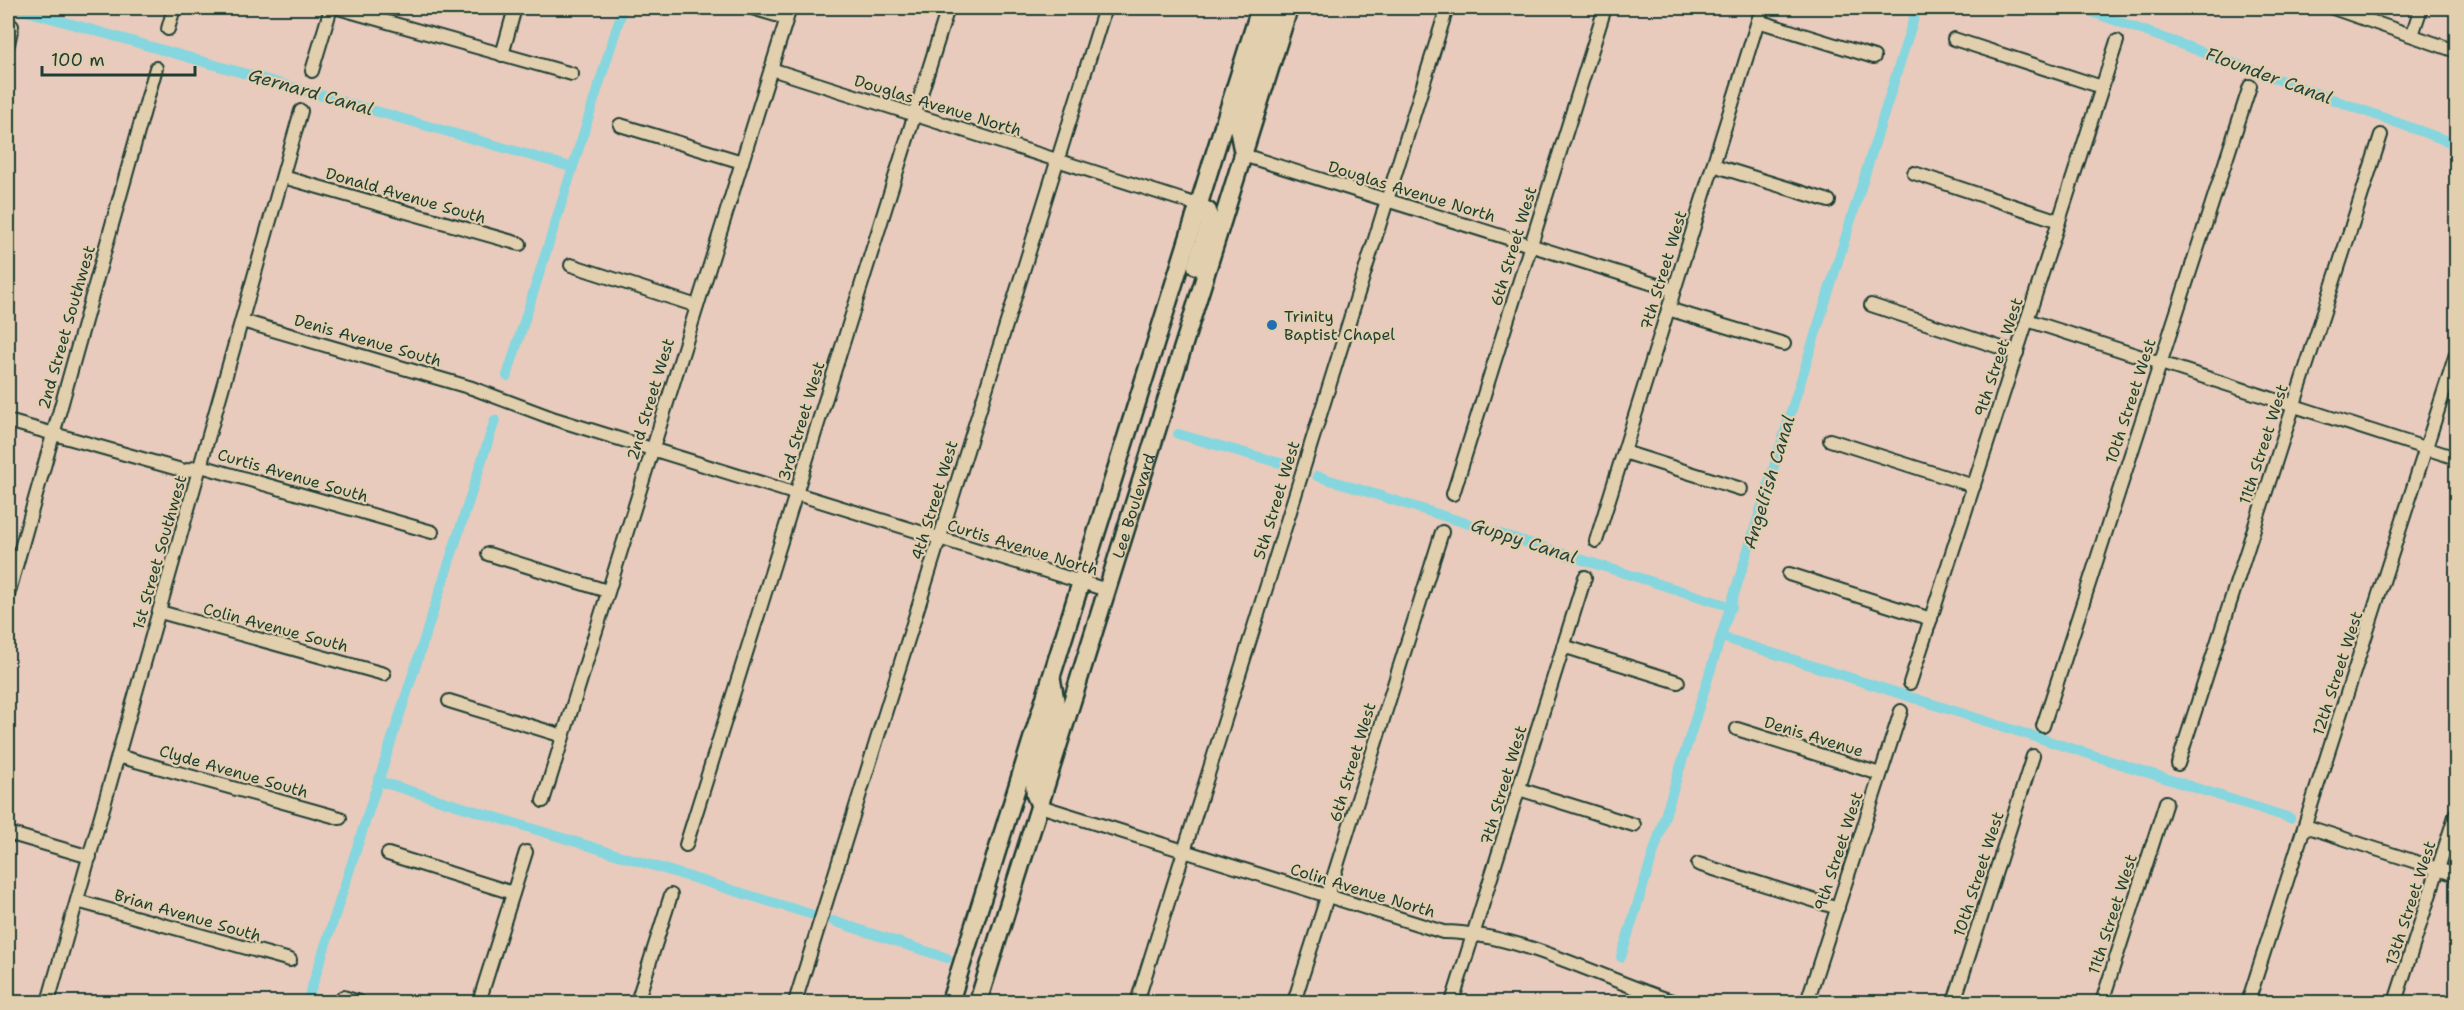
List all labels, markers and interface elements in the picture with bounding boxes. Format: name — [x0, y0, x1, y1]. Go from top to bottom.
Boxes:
scale bar — [42, 39, 195, 77]
water label: Flounder Canal — [2202, 42, 2336, 110]
text: 100 m — [51, 48, 105, 72]
water label: Gernard Canal — [246, 63, 377, 121]
street label: Douglas Avenue North — [851, 70, 1024, 141]
street label: Douglas Avenue North — [1325, 156, 1498, 227]
street label: Donald Avenue South — [323, 163, 489, 228]
street label: 6th Street West — [1485, 184, 1542, 308]
street label: 7th Street West — [1635, 208, 1692, 332]
street label: 2nd Street Southwest — [33, 243, 100, 412]
street label: 9th Street West — [1969, 295, 2028, 419]
place label: Trinity Baptist Chapel — [1284, 306, 1395, 345]
street label: Denis Avenue South — [292, 309, 444, 372]
marker: Trinity Baptist Chapel — [1265, 318, 1279, 332]
street label: 2nd Street West — [622, 336, 679, 463]
street label: 10th Street West — [2100, 336, 2161, 466]
street label: 3rd Street West — [773, 359, 830, 483]
street label: 11th Street West — [2234, 381, 2293, 507]
water label: Angelfish Canal — [1737, 412, 1801, 552]
street label: 4th Street West — [906, 438, 963, 563]
street label: 5th Street West — [1248, 438, 1304, 562]
street label: Curtis Avenue South — [215, 444, 371, 507]
street label: Lee Boulevard — [1107, 451, 1160, 561]
street label: 1st Street Southwest — [127, 472, 192, 632]
water label: Guppy Canal — [1468, 513, 1580, 570]
street label: Curtis Avenue North — [945, 514, 1101, 580]
street label: Colin Avenue South — [201, 598, 351, 657]
street label: 12th Street West — [2307, 608, 2367, 738]
street label: 6th Street West — [1324, 700, 1381, 824]
street label: Denis Avenue — [1762, 711, 1866, 762]
street label: 7th Street West — [1475, 723, 1532, 847]
street label: Clyde Avenue South — [157, 740, 311, 803]
street label: 9th Street West — [1809, 789, 1868, 913]
street label: 10th Street West — [1948, 809, 2009, 939]
street label: 13th Street West — [2380, 838, 2441, 968]
street label: 11th Street West — [2083, 851, 2142, 977]
street label: Colin Avenue North — [1288, 858, 1438, 923]
street label: Brian Avenue South — [112, 884, 264, 947]

